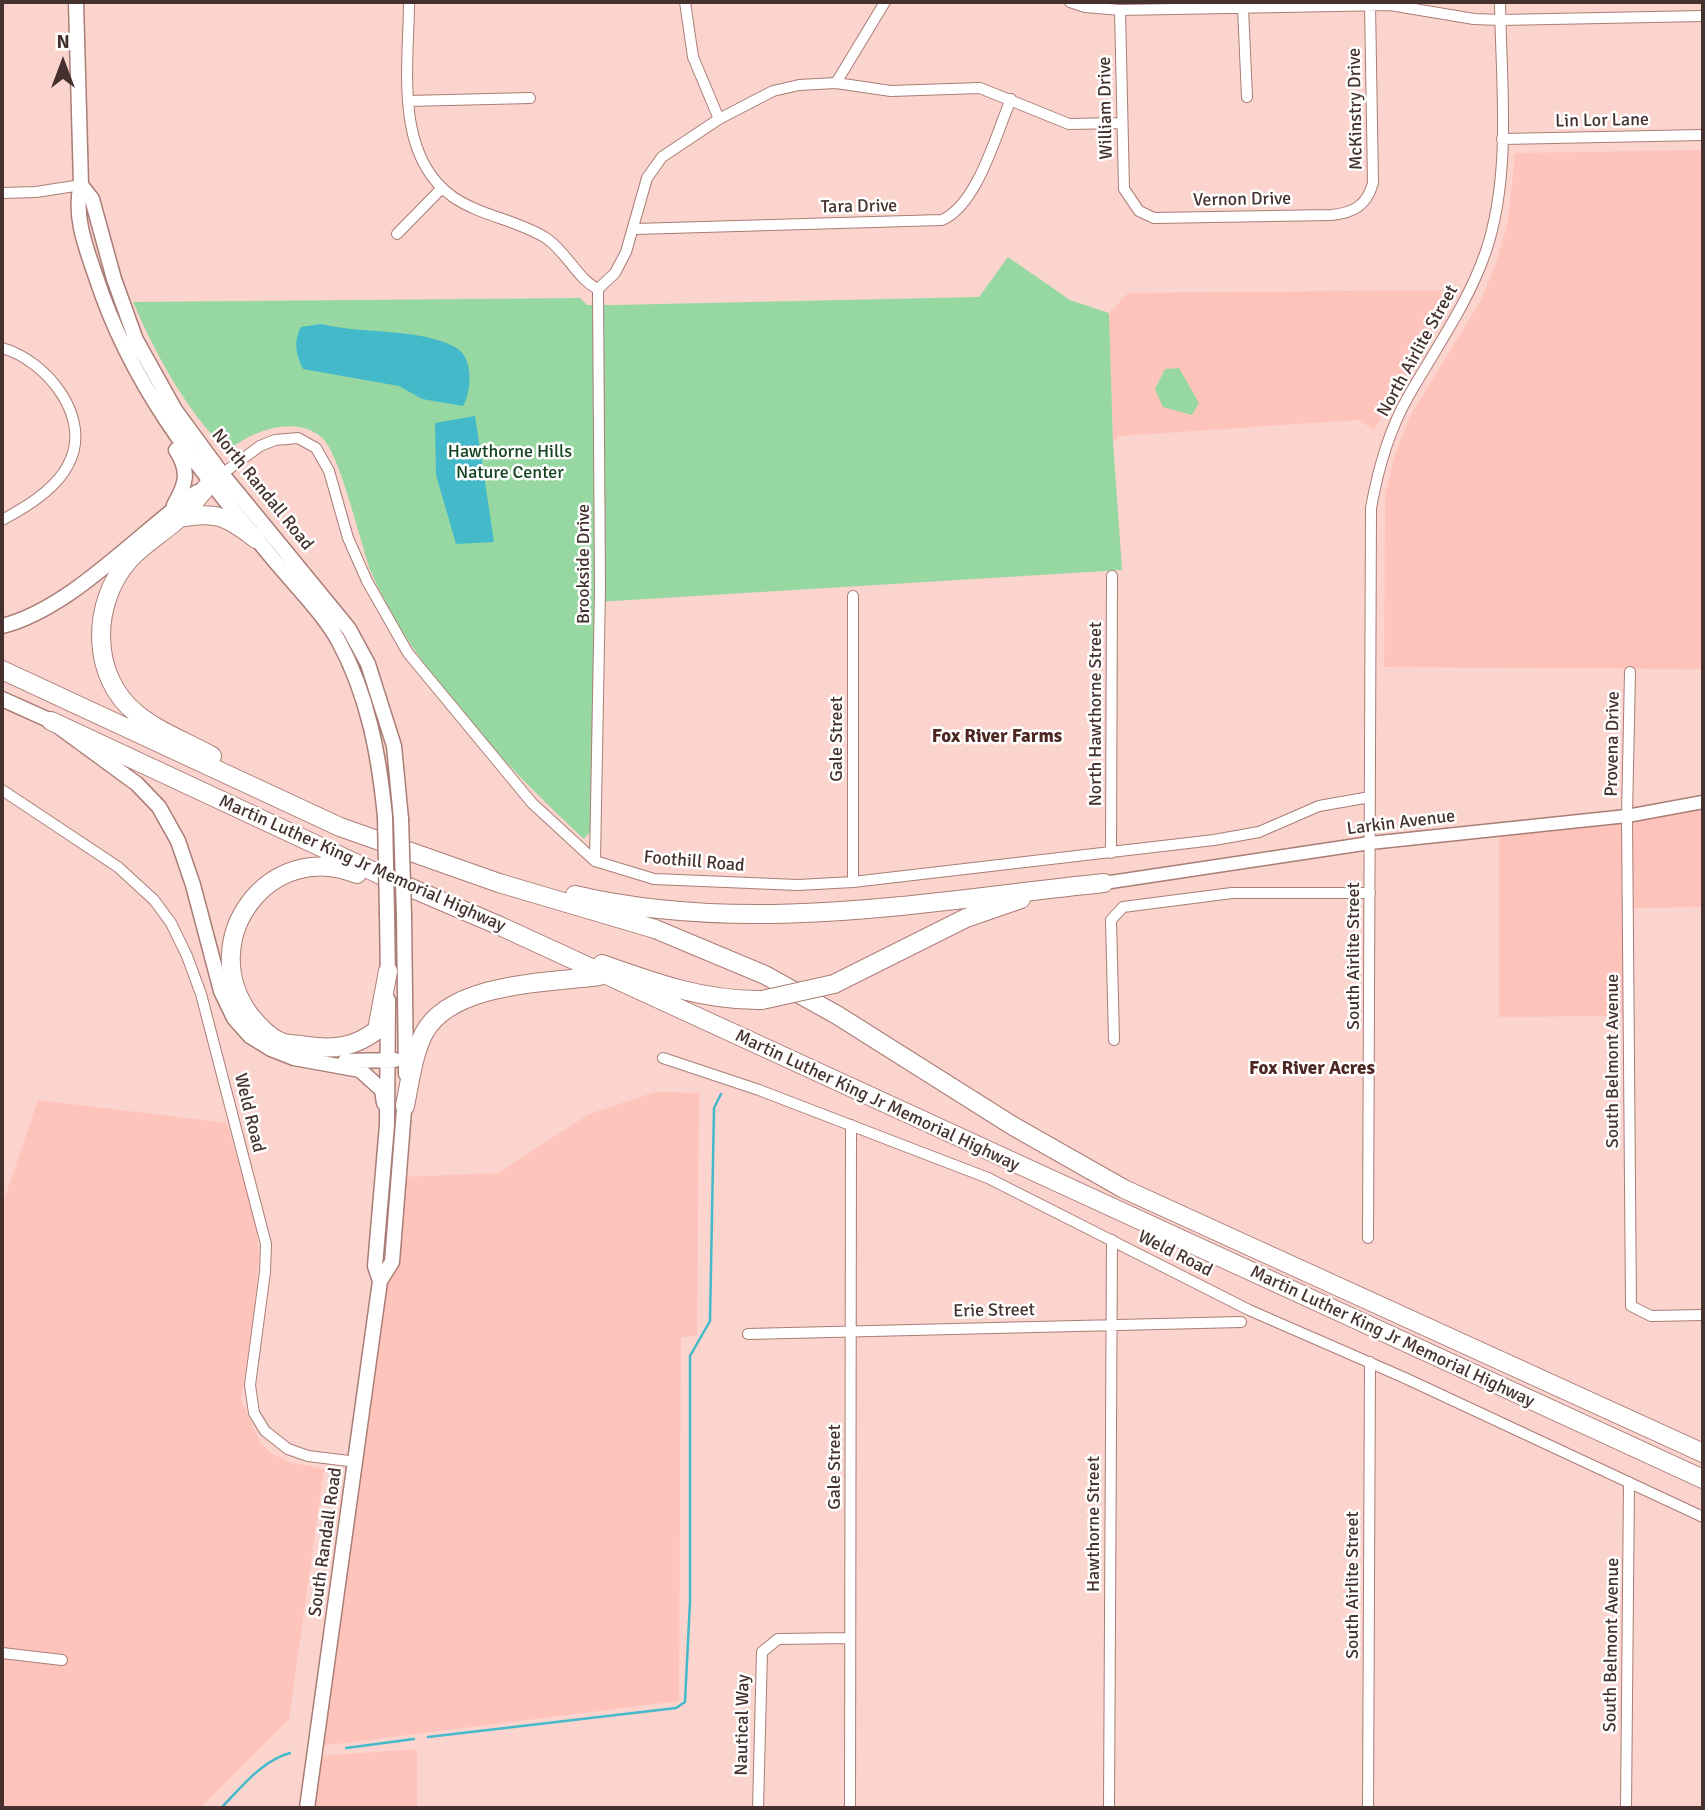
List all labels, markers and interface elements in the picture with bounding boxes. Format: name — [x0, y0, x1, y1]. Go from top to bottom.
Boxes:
north arrow — [28, 28, 98, 98]
text: N — [56, 30, 70, 54]
street label: McKinstry Drive — [1344, 48, 1368, 170]
street label: William Drive — [1094, 56, 1118, 160]
street label: Lin Lor Lane — [1555, 109, 1649, 133]
street label: Vernon Drive — [1193, 188, 1291, 212]
street label: Tara Drive — [821, 196, 897, 218]
street label: North Airlite Street — [1373, 281, 1463, 421]
street label: North Randall Road — [206, 425, 318, 555]
park label: Hawthorne Hills Nature Center — [448, 441, 572, 484]
street label: Brookside Drive — [573, 504, 595, 624]
street label: North Hawthorne Street — [1085, 622, 1107, 806]
street label: Provena Drive — [1601, 691, 1625, 797]
street label: Gale Street — [826, 696, 848, 782]
district label: Fox River Farms — [932, 726, 1062, 748]
street label: Martin Luther King Jr Memorial Highway — [215, 791, 509, 937]
street label: Larkin Avenue — [1346, 806, 1456, 840]
street label: Foothill Road — [643, 847, 745, 877]
street label: South Airlite Street — [1343, 882, 1365, 1030]
street label: South Belmont Avenue — [1602, 974, 1624, 1148]
street label: Martin Luther King Jr Memorial Highway — [731, 1025, 1023, 1177]
district label: Fox River Acres — [1249, 1058, 1375, 1080]
street label: Weld Road — [229, 1071, 269, 1155]
street label: Weld Road — [1134, 1226, 1216, 1282]
street label: Martin Luther King Jr Memorial Highway — [1246, 1261, 1538, 1413]
street label: Erie Street — [953, 1299, 1035, 1323]
street label: Gale Street — [824, 1424, 846, 1510]
street label: Hawthorne Street — [1083, 1456, 1105, 1592]
street label: South Randall Road — [305, 1466, 347, 1618]
street label: South Airlite Street — [1342, 1511, 1364, 1659]
street label: South Belmont Avenue — [1600, 1558, 1624, 1732]
street label: Nautical Way — [731, 1674, 755, 1776]

